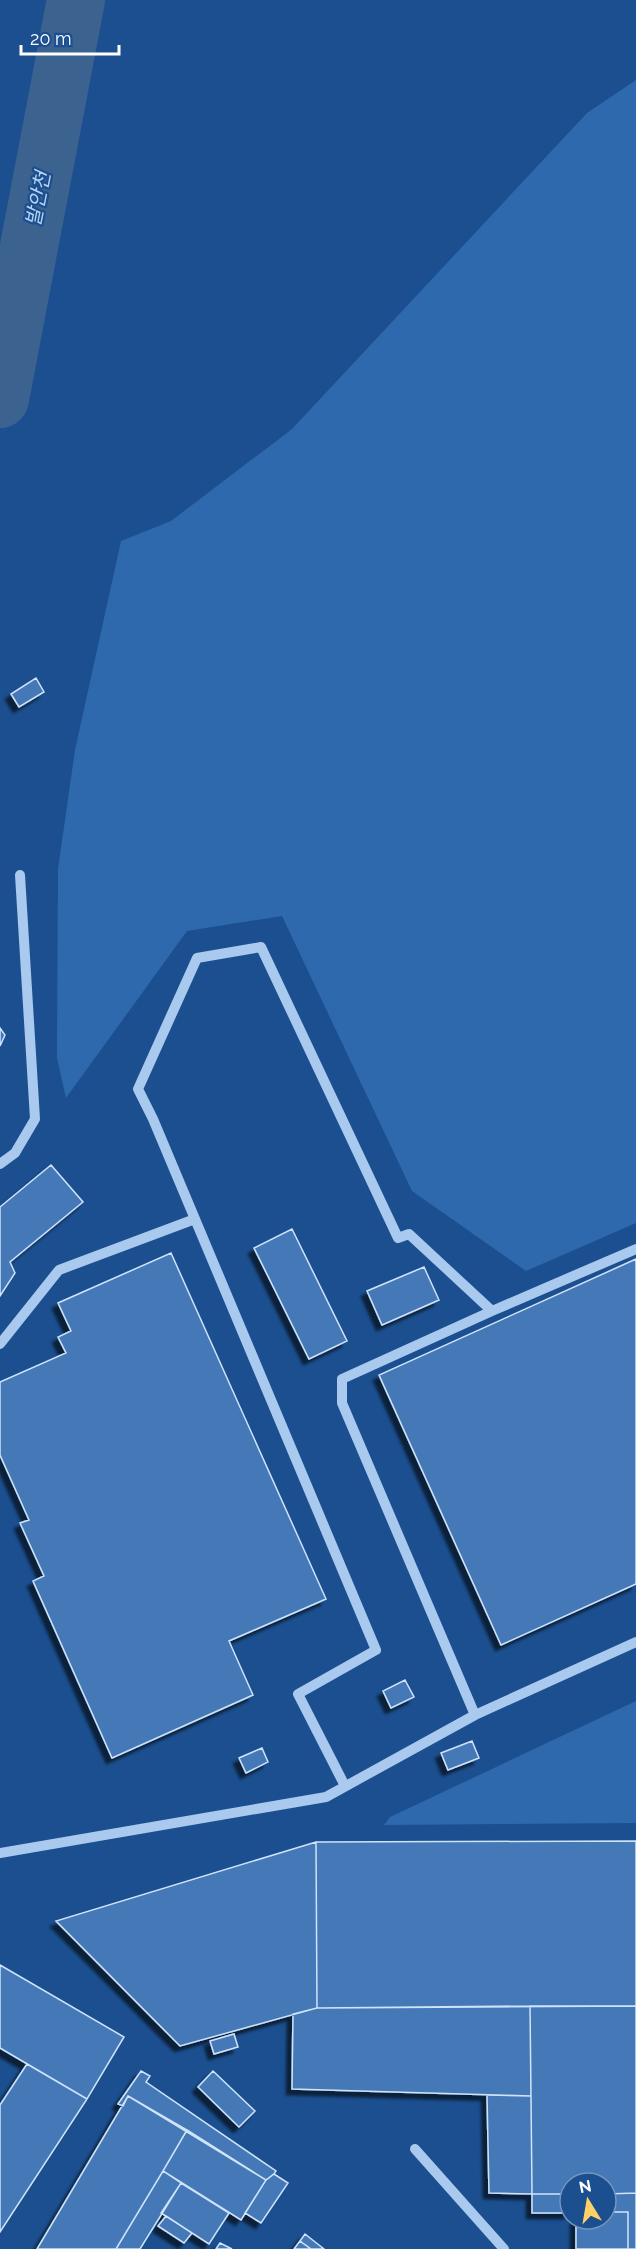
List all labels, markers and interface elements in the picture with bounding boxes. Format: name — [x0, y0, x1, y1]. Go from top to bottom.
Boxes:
scale bar — [21, 18, 118, 56]
text: 20 m — [30, 28, 72, 49]
water label: 발안천 — [21, 167, 56, 228]
north arrow — [558, 2171, 618, 2231]
text: N — [577, 2176, 593, 2197]

